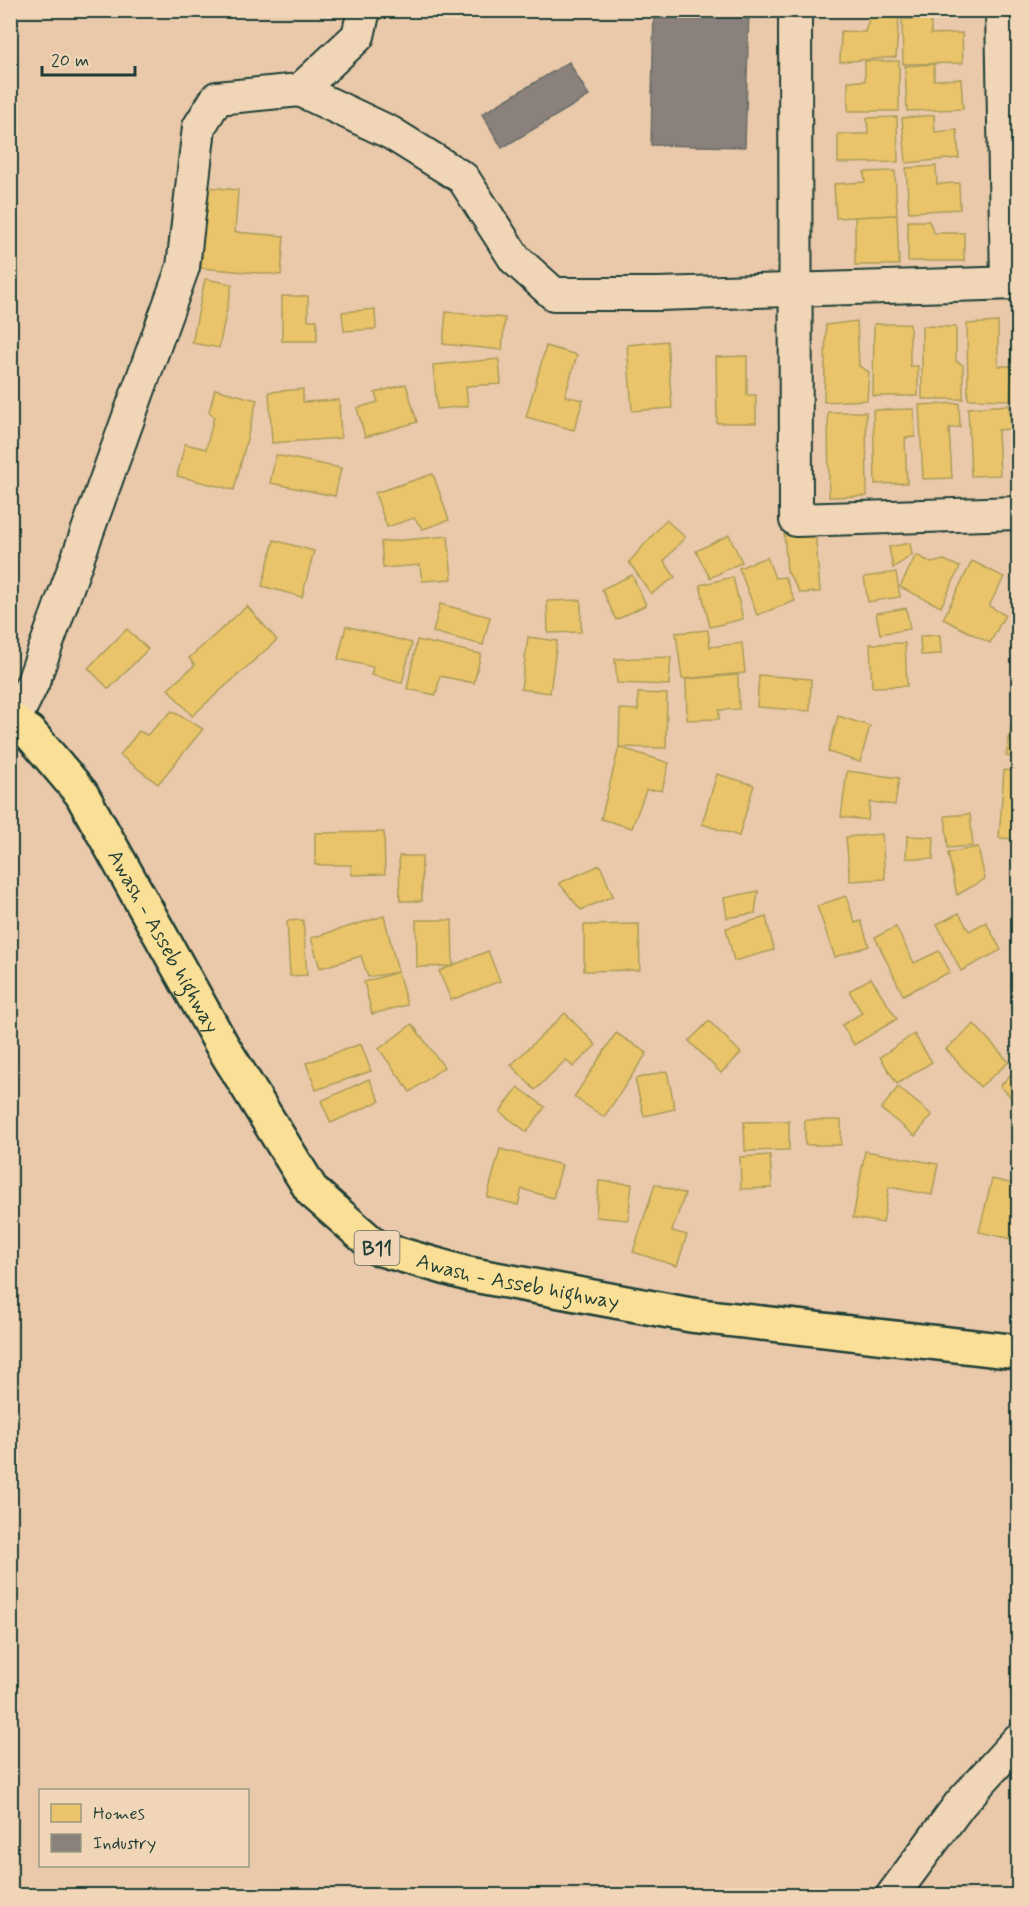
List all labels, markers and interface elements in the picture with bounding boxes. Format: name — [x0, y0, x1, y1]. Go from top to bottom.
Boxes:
scale bar — [42, 39, 135, 77]
text: 20 m — [51, 49, 89, 73]
street label: Awash - Asseb highway — [100, 845, 226, 1039]
road number: B11 — [354, 1231, 400, 1265]
street label: Awash - Asseb highway — [413, 1247, 621, 1317]
legend — [39, 1789, 249, 1867]
text: Homes — [93, 1802, 145, 1826]
text: Industry — [93, 1832, 156, 1856]

